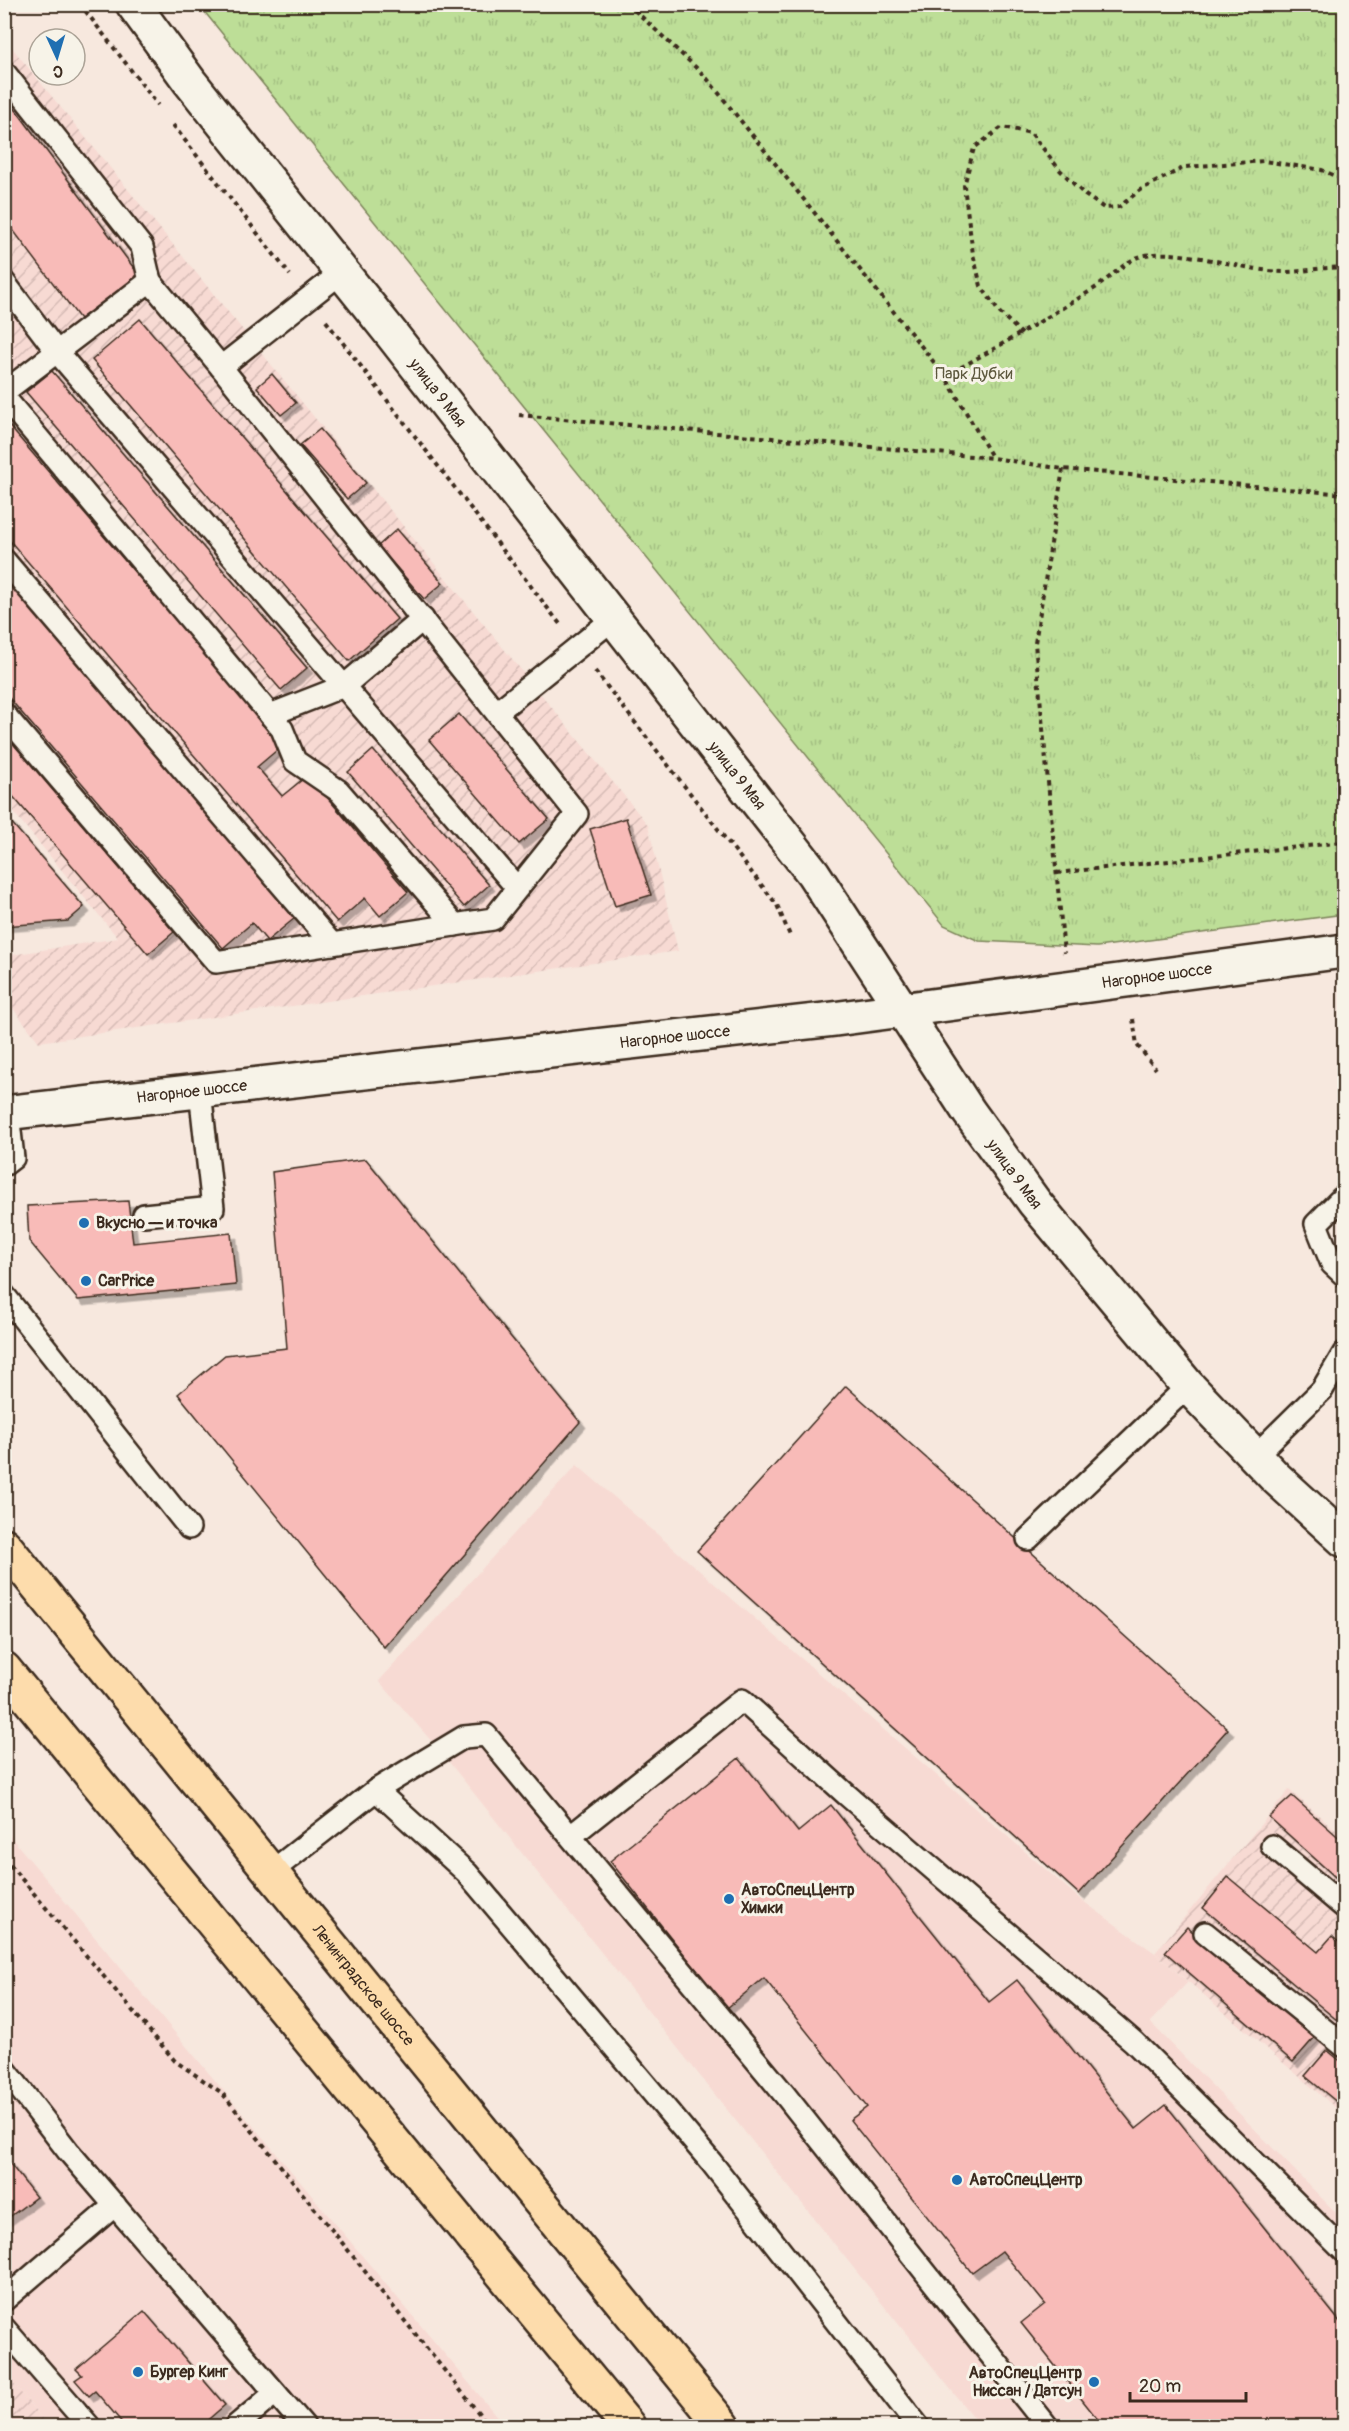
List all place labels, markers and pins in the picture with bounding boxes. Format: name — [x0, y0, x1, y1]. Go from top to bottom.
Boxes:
place label: Вкусно — и точка — [96, 1213, 218, 1233]
marker: Вкусно — и точка — [77, 1216, 91, 1230]
place label: CarPrice — [98, 1271, 155, 1291]
marker: CarPrice — [79, 1274, 93, 1288]
place label: АвтоСпецЦентр Химки — [741, 1880, 855, 1918]
marker: АвтоСпецЦентр Химки — [722, 1892, 736, 1906]
place label: АвтоСпецЦентр — [969, 2170, 1083, 2190]
marker: АвтоСпецЦентр — [950, 2173, 964, 2187]
place label: Бургер Кинг — [150, 2362, 229, 2382]
place label: АвтоСпецЦентр Ниссан / Датсун — [968, 2363, 1082, 2401]
marker: Бургер Кинг — [131, 2365, 145, 2379]
marker: АвтоСпецЦентр Ниссан / Датсун — [1087, 2375, 1101, 2389]

